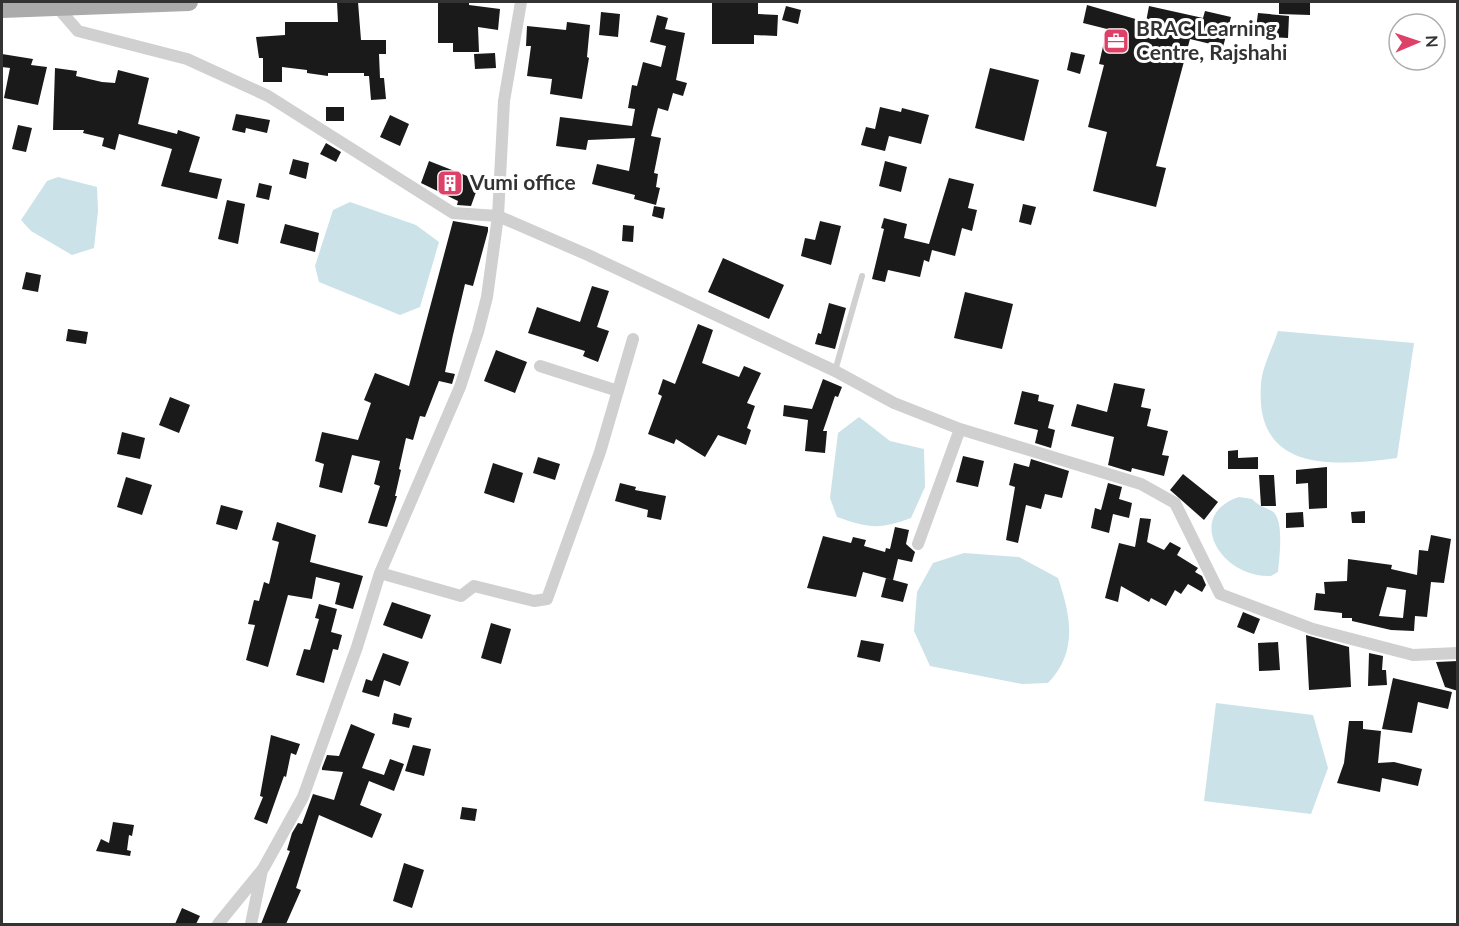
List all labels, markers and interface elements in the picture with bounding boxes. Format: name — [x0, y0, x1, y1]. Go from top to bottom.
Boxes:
north arrow — [1387, 12, 1447, 72]
place label: BRAC Learning Centre, Rajshahi — [1136, 15, 1287, 64]
office icon: BRAC Learning Centre, Rajshahi — [1101, 26, 1131, 56]
text: N — [1423, 35, 1442, 48]
building icon: Vumi office — [435, 168, 465, 198]
place label: Vumi office — [469, 169, 576, 194]

